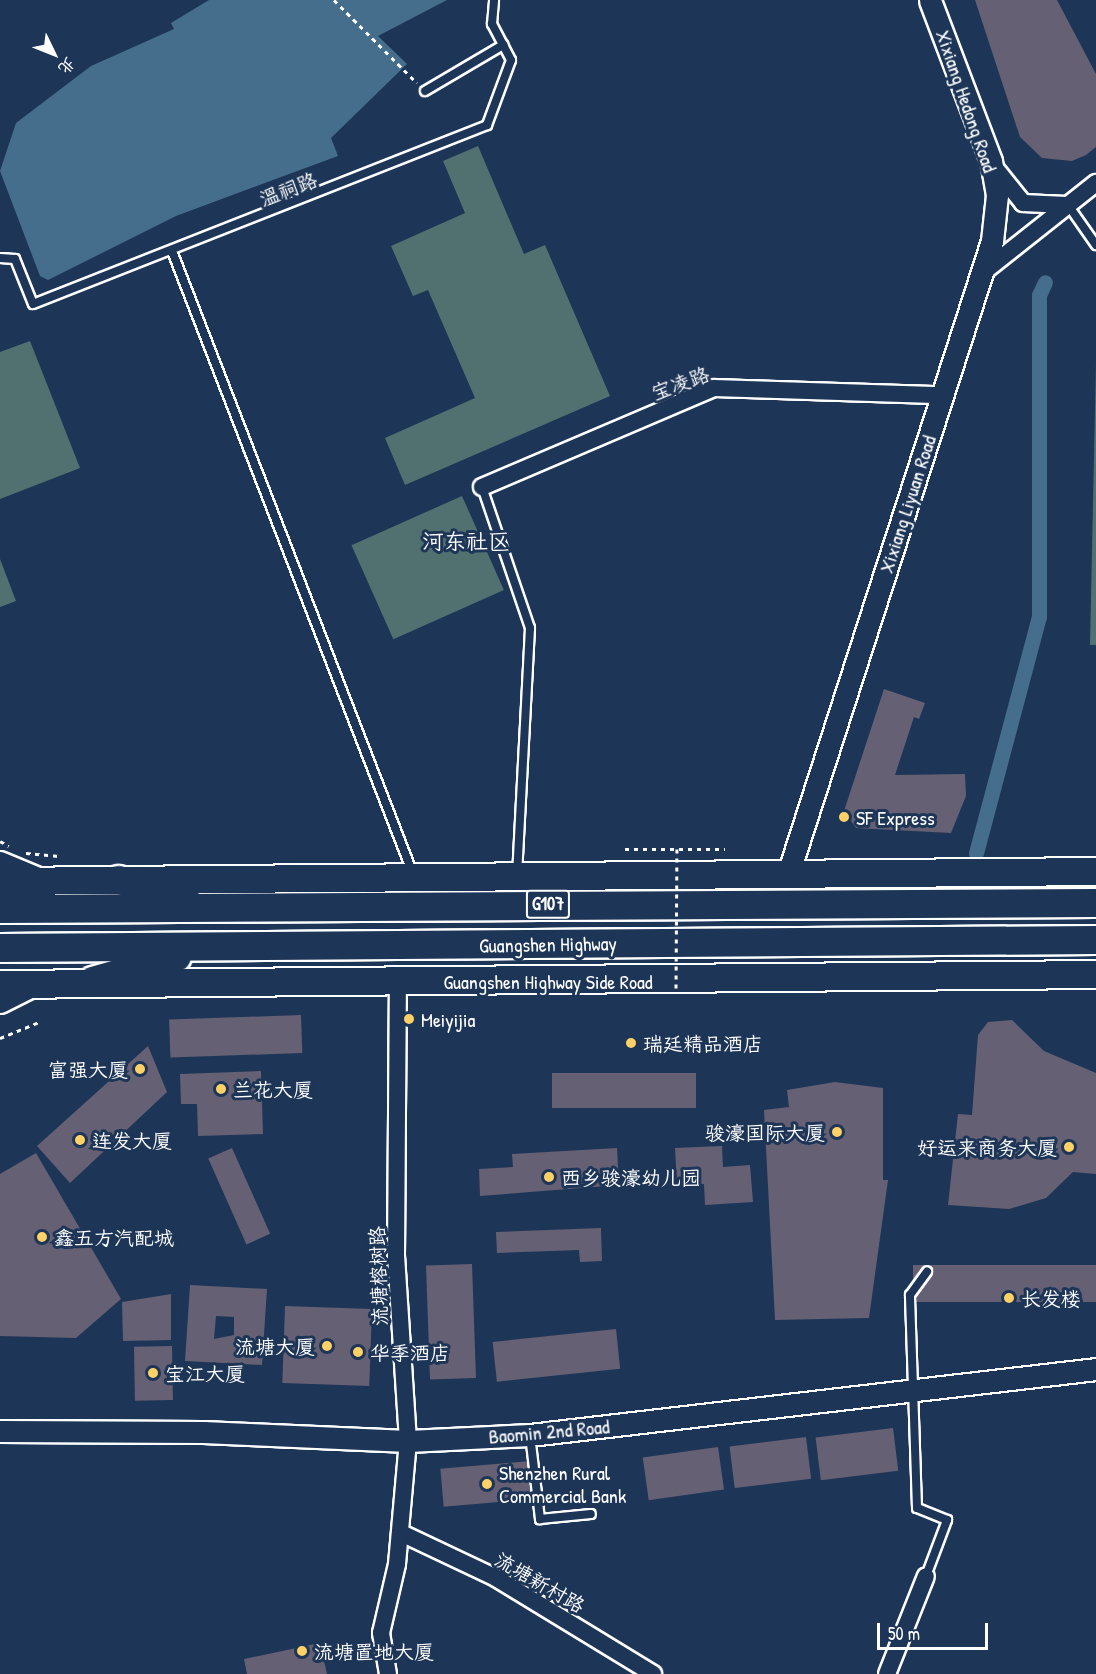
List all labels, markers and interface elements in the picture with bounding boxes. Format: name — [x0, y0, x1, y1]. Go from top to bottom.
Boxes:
north arrow — [24, 24, 84, 84]
street label: Xixiang Hedong Road — [931, 27, 1003, 175]
text: 北 — [54, 53, 81, 80]
street label: 温祠路 — [256, 167, 320, 211]
street label: 宝凌路 — [648, 361, 712, 405]
street label: Xixiang Liyuan Road — [873, 432, 941, 576]
district label: 河东社区 — [422, 529, 510, 555]
place label: SF Express — [856, 805, 935, 829]
marker: SF Express — [837, 810, 851, 824]
road number: G107 — [526, 889, 570, 919]
street label: Guangshen Highway — [479, 931, 617, 957]
street label: Guangshen Highway Side Road — [443, 969, 653, 993]
place label: Meiyijia — [421, 1007, 475, 1031]
marker: Meiyijia — [402, 1012, 416, 1026]
place label: 瑞廷精品酒店 — [643, 1031, 763, 1055]
marker: 瑞廷精品酒店 — [624, 1036, 638, 1050]
place label: 富强大厦 — [48, 1057, 128, 1081]
marker: 富强大厦 — [133, 1062, 147, 1076]
place label: 兰花大厦 — [233, 1077, 313, 1101]
marker: 兰花大厦 — [214, 1082, 228, 1096]
place label: 骏濠国际大厦 — [705, 1120, 825, 1144]
marker: 骏濠国际大厦 — [830, 1125, 844, 1139]
place label: 连发大厦 — [92, 1128, 172, 1152]
marker: 连发大厦 — [73, 1133, 87, 1147]
place label: 好运来商务大厦 — [917, 1135, 1057, 1159]
marker: 好运来商务大厦 — [1062, 1140, 1076, 1154]
place label: 西乡骏濠幼儿园 — [561, 1165, 701, 1189]
marker: 西乡骏濠幼儿园 — [542, 1170, 556, 1184]
place label: 鑫五方汽配城 — [54, 1225, 174, 1249]
street label: 流塘榕树路 — [364, 1226, 392, 1326]
marker: 鑫五方汽配城 — [35, 1230, 49, 1244]
place label: 长发楼 — [1021, 1286, 1081, 1310]
marker: 长发楼 — [1002, 1291, 1016, 1305]
place label: 流塘大厦 — [235, 1334, 315, 1358]
marker: 流塘大厦 — [320, 1339, 334, 1353]
place label: 华季酒店 — [370, 1340, 450, 1364]
marker: 华季酒店 — [351, 1345, 365, 1359]
place label: 宝江大厦 — [165, 1361, 245, 1385]
marker: 宝江大厦 — [146, 1366, 160, 1380]
street label: Baomin 2nd Road — [488, 1414, 610, 1448]
place label: Shenzhen Rural Commercial Bank — [499, 1460, 626, 1507]
marker: Shenzhen Rural Commercial Bank — [480, 1477, 494, 1491]
street label: 流塘新村路 — [491, 1547, 589, 1617]
scale bar — [880, 1611, 991, 1649]
text: 50 m — [888, 1621, 920, 1646]
place label: 流塘置地大厦 — [314, 1639, 434, 1663]
marker: 流塘置地大厦 — [295, 1644, 309, 1658]

